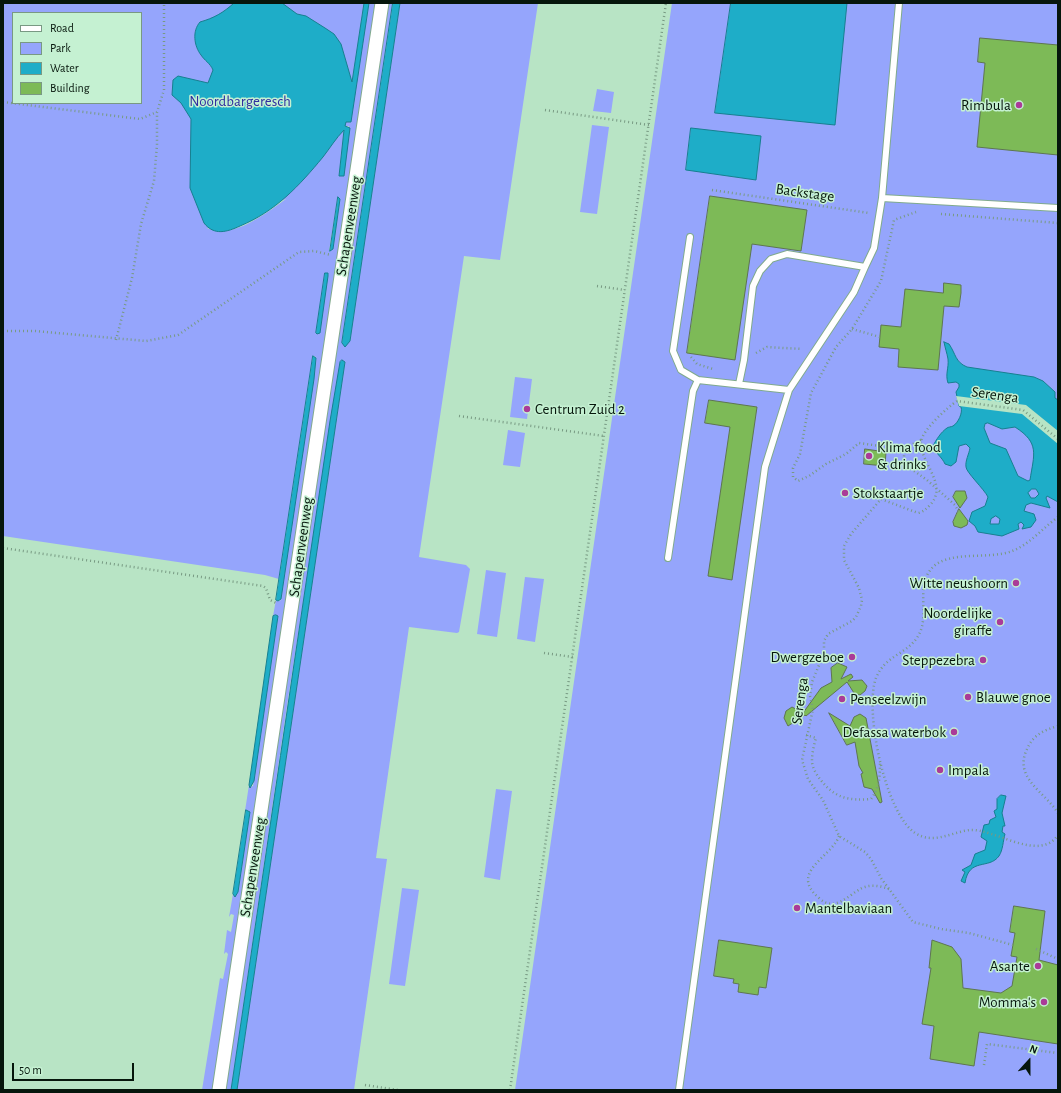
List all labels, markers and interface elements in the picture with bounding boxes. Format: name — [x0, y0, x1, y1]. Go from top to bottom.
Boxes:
legend — [12, 12, 142, 104]
text: Road — [50, 22, 74, 34]
text: Park — [50, 42, 71, 54]
text: Water — [50, 62, 79, 74]
text: Building — [50, 82, 90, 94]
park label: Noordbargeresch — [189, 92, 291, 110]
place label: Rimbula — [961, 96, 1011, 114]
marker: Rimbula — [1014, 100, 1024, 110]
street label: Schapenveenweg — [332, 175, 366, 277]
street label: Backstage — [774, 180, 836, 206]
street label: Serenga — [970, 383, 1020, 407]
place label: Centrum Zuid 2 — [535, 400, 625, 418]
marker: Centrum Zuid 2 — [522, 404, 532, 414]
place label: Klima food & drinks — [877, 438, 941, 473]
marker: Klima food & drinks — [864, 451, 874, 461]
place label: Stokstaartje — [853, 484, 923, 502]
marker: Stokstaartje — [840, 488, 850, 498]
street label: Schapenveenweg — [285, 496, 317, 598]
place label: Witte neushoorn — [909, 574, 1008, 592]
marker: Witte neushoorn — [1011, 578, 1021, 588]
place label: Noordelijke giraffe — [923, 604, 992, 639]
marker: Noordelijke giraffe — [995, 617, 1005, 627]
place label: Dwergzeboe — [770, 648, 844, 666]
place label: Steppezebra — [902, 651, 975, 669]
marker: Dwergzeboe — [847, 652, 857, 662]
marker: Steppezebra — [978, 655, 988, 665]
street label: Serenga — [788, 676, 812, 726]
place label: Blauwe gnoe — [976, 688, 1051, 706]
place label: Penseelzwijn — [850, 690, 927, 708]
marker: Blauwe gnoe — [963, 692, 973, 702]
marker: Penseelzwijn — [837, 694, 847, 704]
place label: Defassa waterbok — [843, 723, 946, 741]
marker: Defassa waterbok — [949, 727, 959, 737]
place label: Impala — [948, 761, 989, 779]
marker: Impala — [935, 765, 945, 775]
street label: Schapenveenweg — [236, 816, 270, 918]
place label: Mantelbaviaan — [805, 899, 892, 917]
marker: Mantelbaviaan — [792, 903, 802, 913]
place label: Asante — [990, 957, 1030, 975]
marker: Asante — [1033, 961, 1043, 971]
place label: Momma's — [979, 993, 1036, 1011]
marker: Momma's — [1039, 997, 1049, 1007]
north arrow — [1009, 1041, 1049, 1081]
text: N — [1028, 1043, 1039, 1056]
scale bar — [14, 1055, 136, 1081]
text: 50 m — [19, 1064, 42, 1076]

